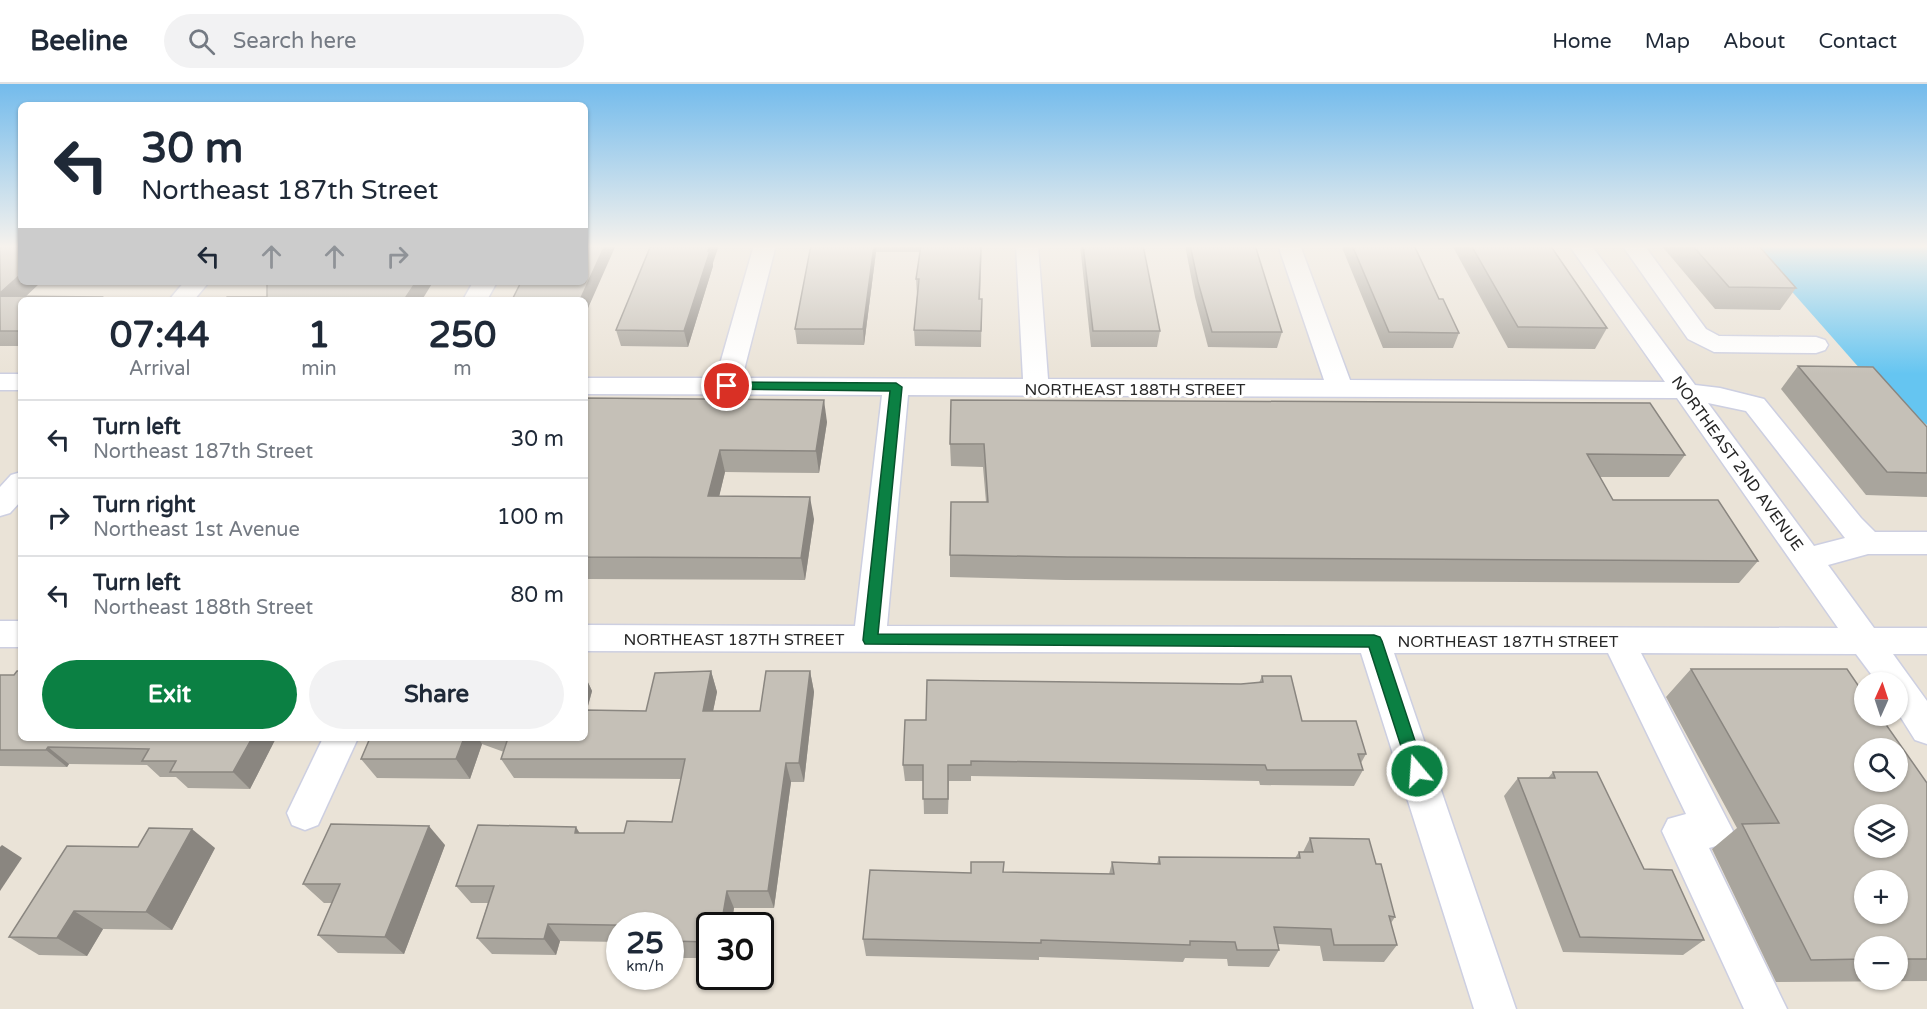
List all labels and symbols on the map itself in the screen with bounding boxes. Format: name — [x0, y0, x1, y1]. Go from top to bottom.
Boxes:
pin — [701, 360, 752, 411]
street label: NORTHEAST 2ND AVENUE — [1667, 372, 1807, 555]
street label: NORTHEAST 188TH STREET — [1024, 380, 1246, 400]
street label: NORTHEAST 187TH STREET — [623, 630, 845, 650]
street label: NORTHEAST 187TH STREET — [1397, 632, 1619, 652]
north arrow — [1854, 672, 1908, 726]
position arrow — [1385, 739, 1449, 803]
speed limit sign: 30 — [696, 912, 774, 990]

